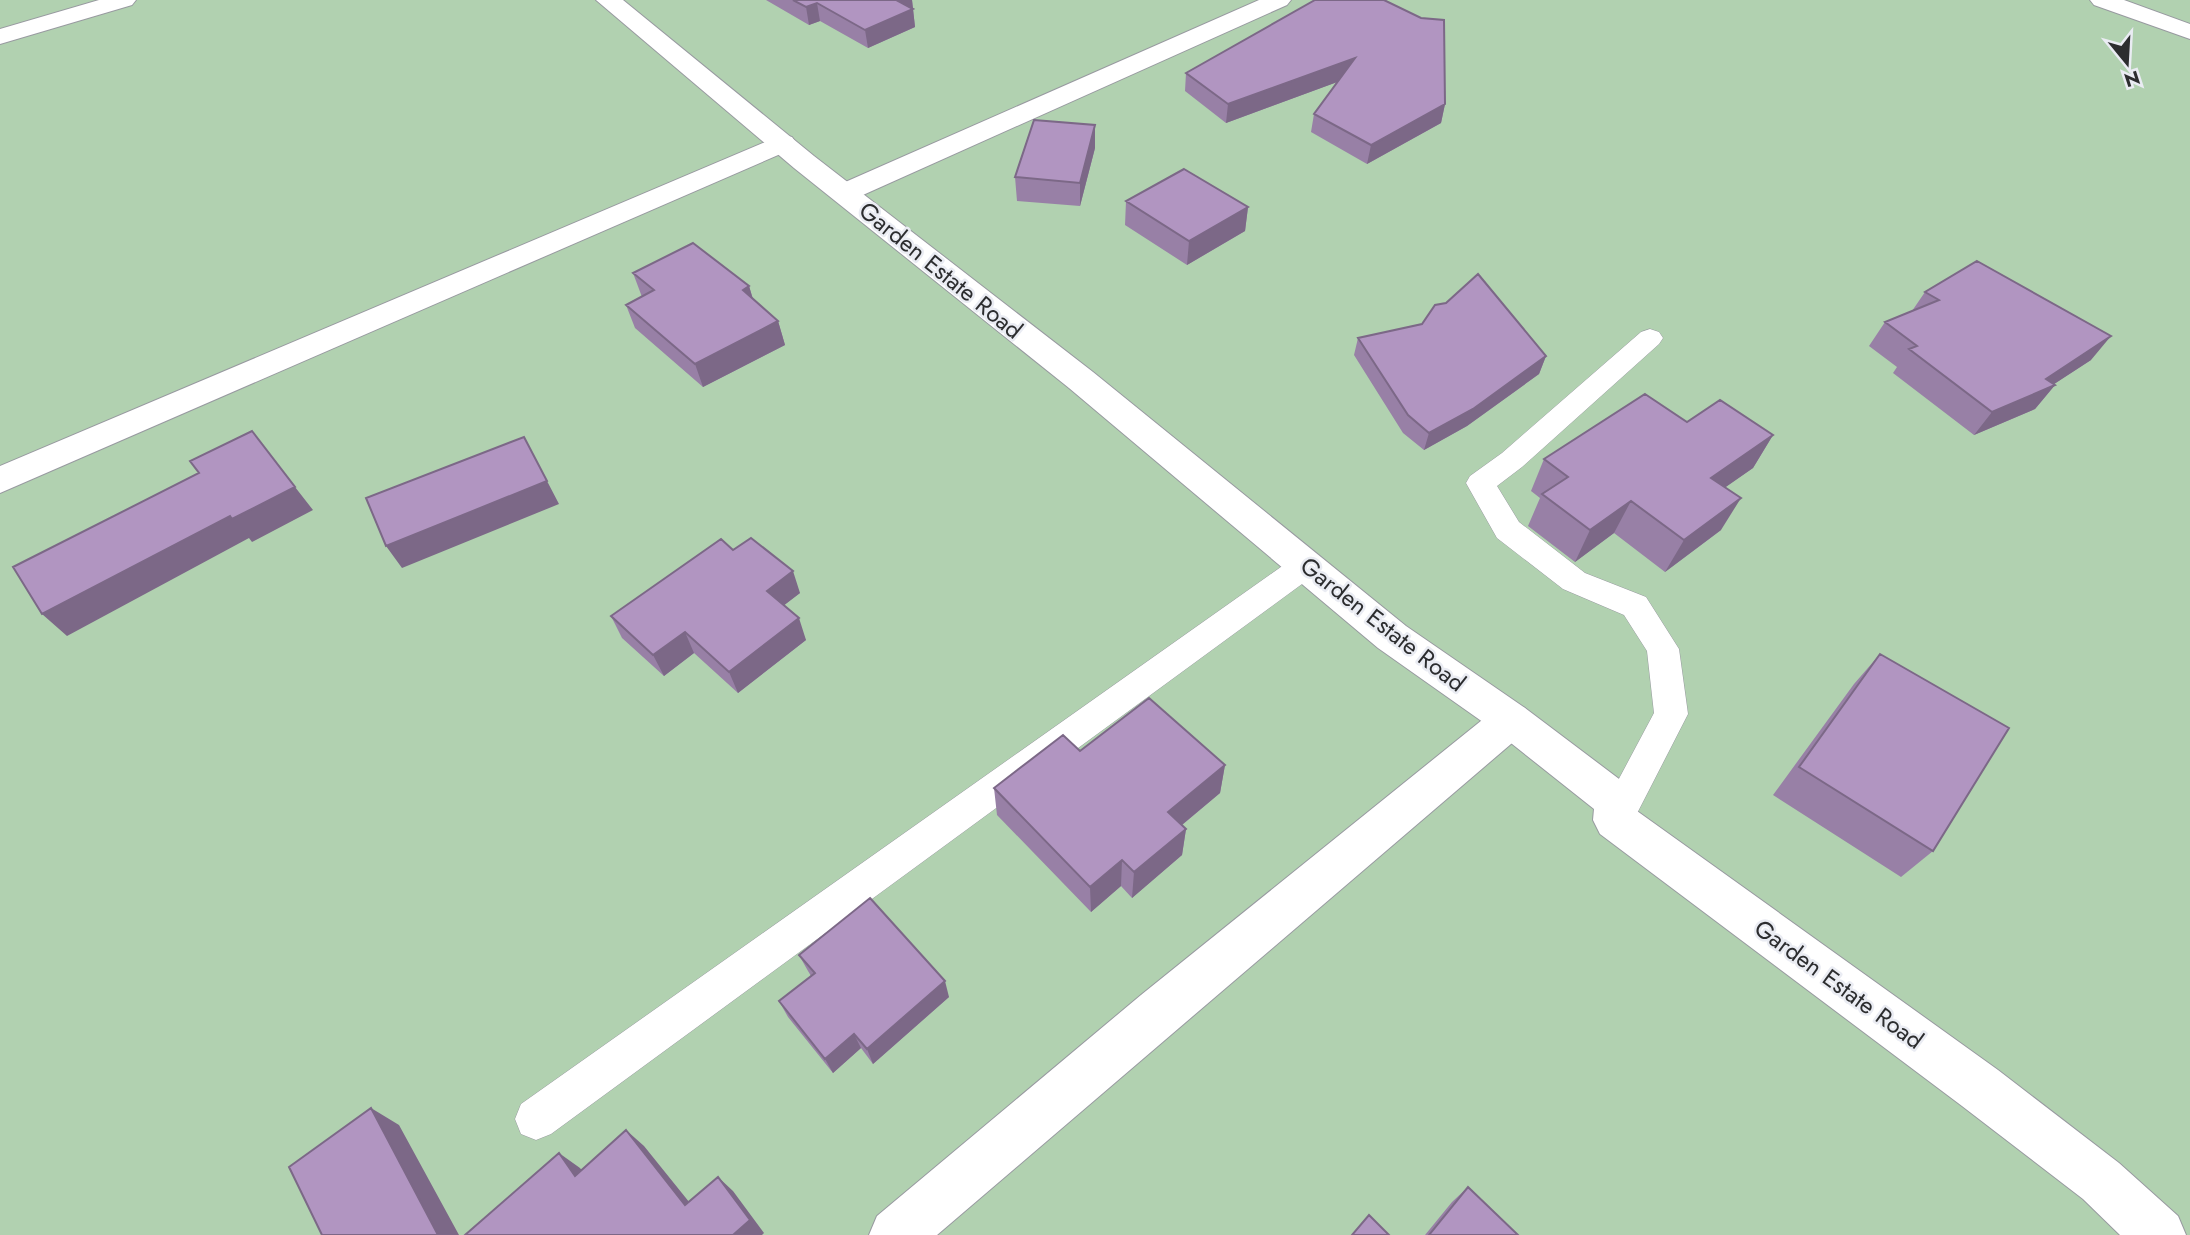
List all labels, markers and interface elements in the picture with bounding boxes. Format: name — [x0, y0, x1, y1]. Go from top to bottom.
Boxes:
north arrow — [2092, 28, 2162, 98]
text: N — [2121, 64, 2143, 94]
street label: Garden Estate Road — [852, 193, 1030, 347]
street label: Garden Estate Road — [1293, 548, 1473, 700]
street label: Garden Estate Road — [1747, 911, 1931, 1057]

